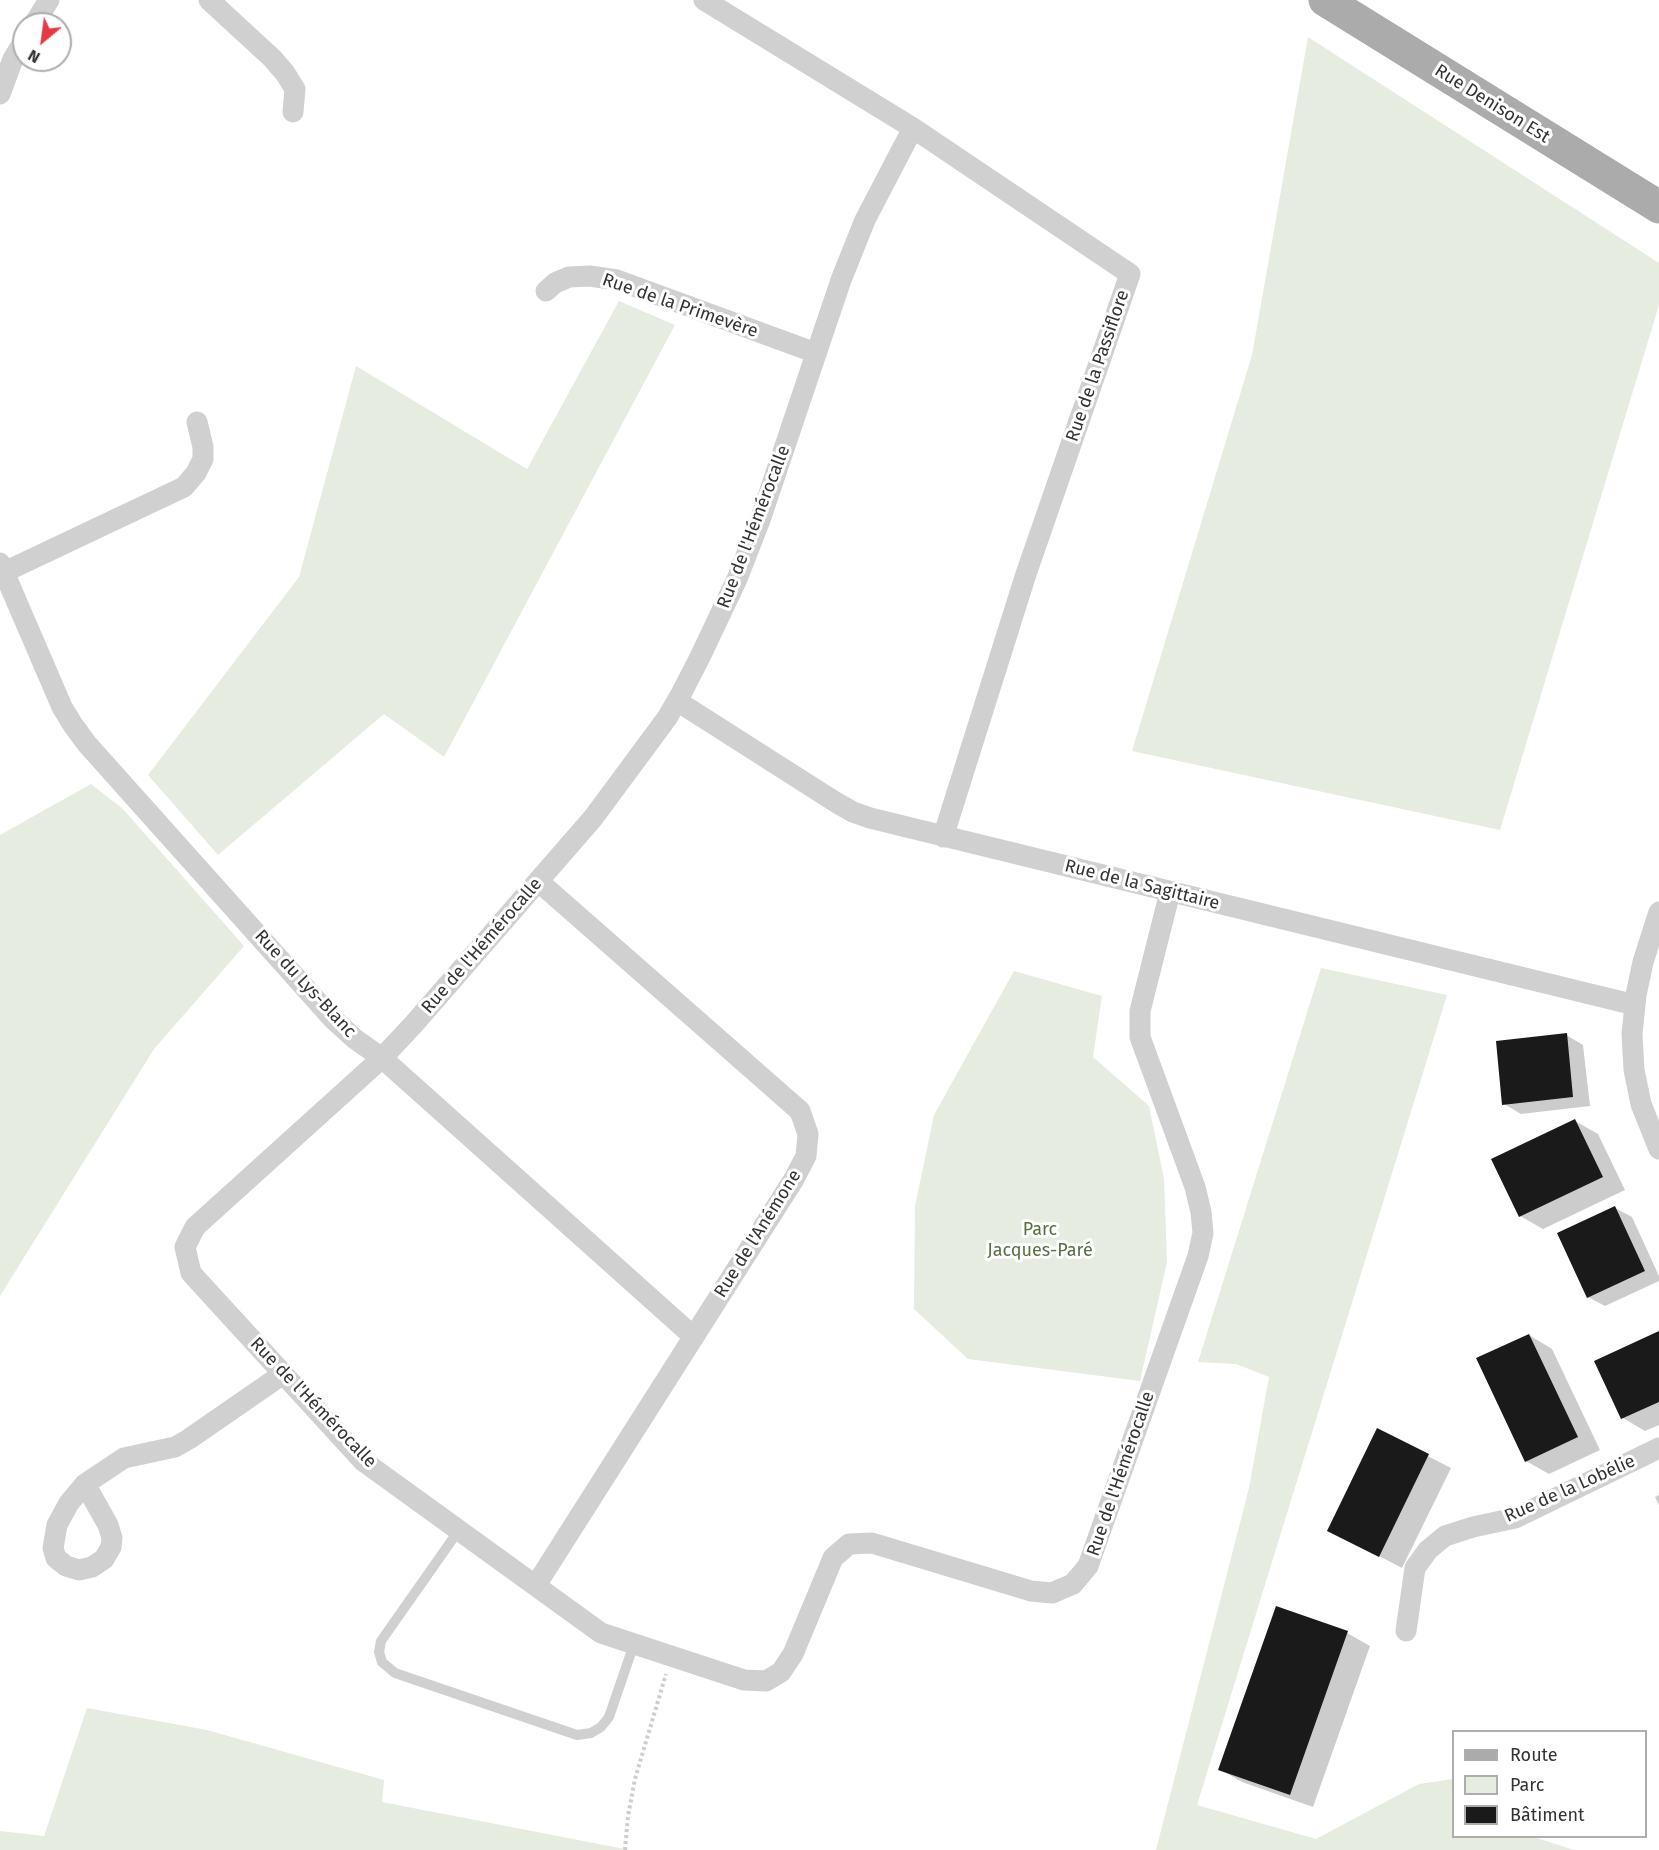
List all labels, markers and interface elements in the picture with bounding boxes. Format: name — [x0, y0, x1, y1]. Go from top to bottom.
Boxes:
north arrow — [12, 12, 72, 72]
text: N — [25, 46, 43, 67]
street label: Rue Denison Est — [1430, 60, 1554, 148]
street label: Rue de la Primevère — [599, 269, 761, 343]
street label: Rue de la Passiflore — [1062, 287, 1134, 445]
street label: Rue de l'Hémérocalle — [713, 442, 795, 612]
street label: Rue de la Sagittaire — [1062, 855, 1222, 915]
street label: Rue de l'Hémérocalle — [417, 874, 547, 1018]
street label: Rue du Lys-Blanc — [250, 926, 360, 1042]
street label: Rue de l'Anémone — [710, 1166, 806, 1302]
park label: Parc Jacques-Paré — [987, 1219, 1093, 1262]
street label: Rue de l'Hémérocalle — [245, 1333, 381, 1473]
street label: Rue de l'Hémérocalle — [1083, 1389, 1159, 1559]
street label: Rue de la Lobélie — [1501, 1451, 1639, 1527]
legend — [1452, 1730, 1647, 1838]
text: Route — [1510, 1744, 1558, 1766]
text: Parc — [1510, 1774, 1544, 1796]
text: Bâtiment — [1510, 1804, 1585, 1826]

